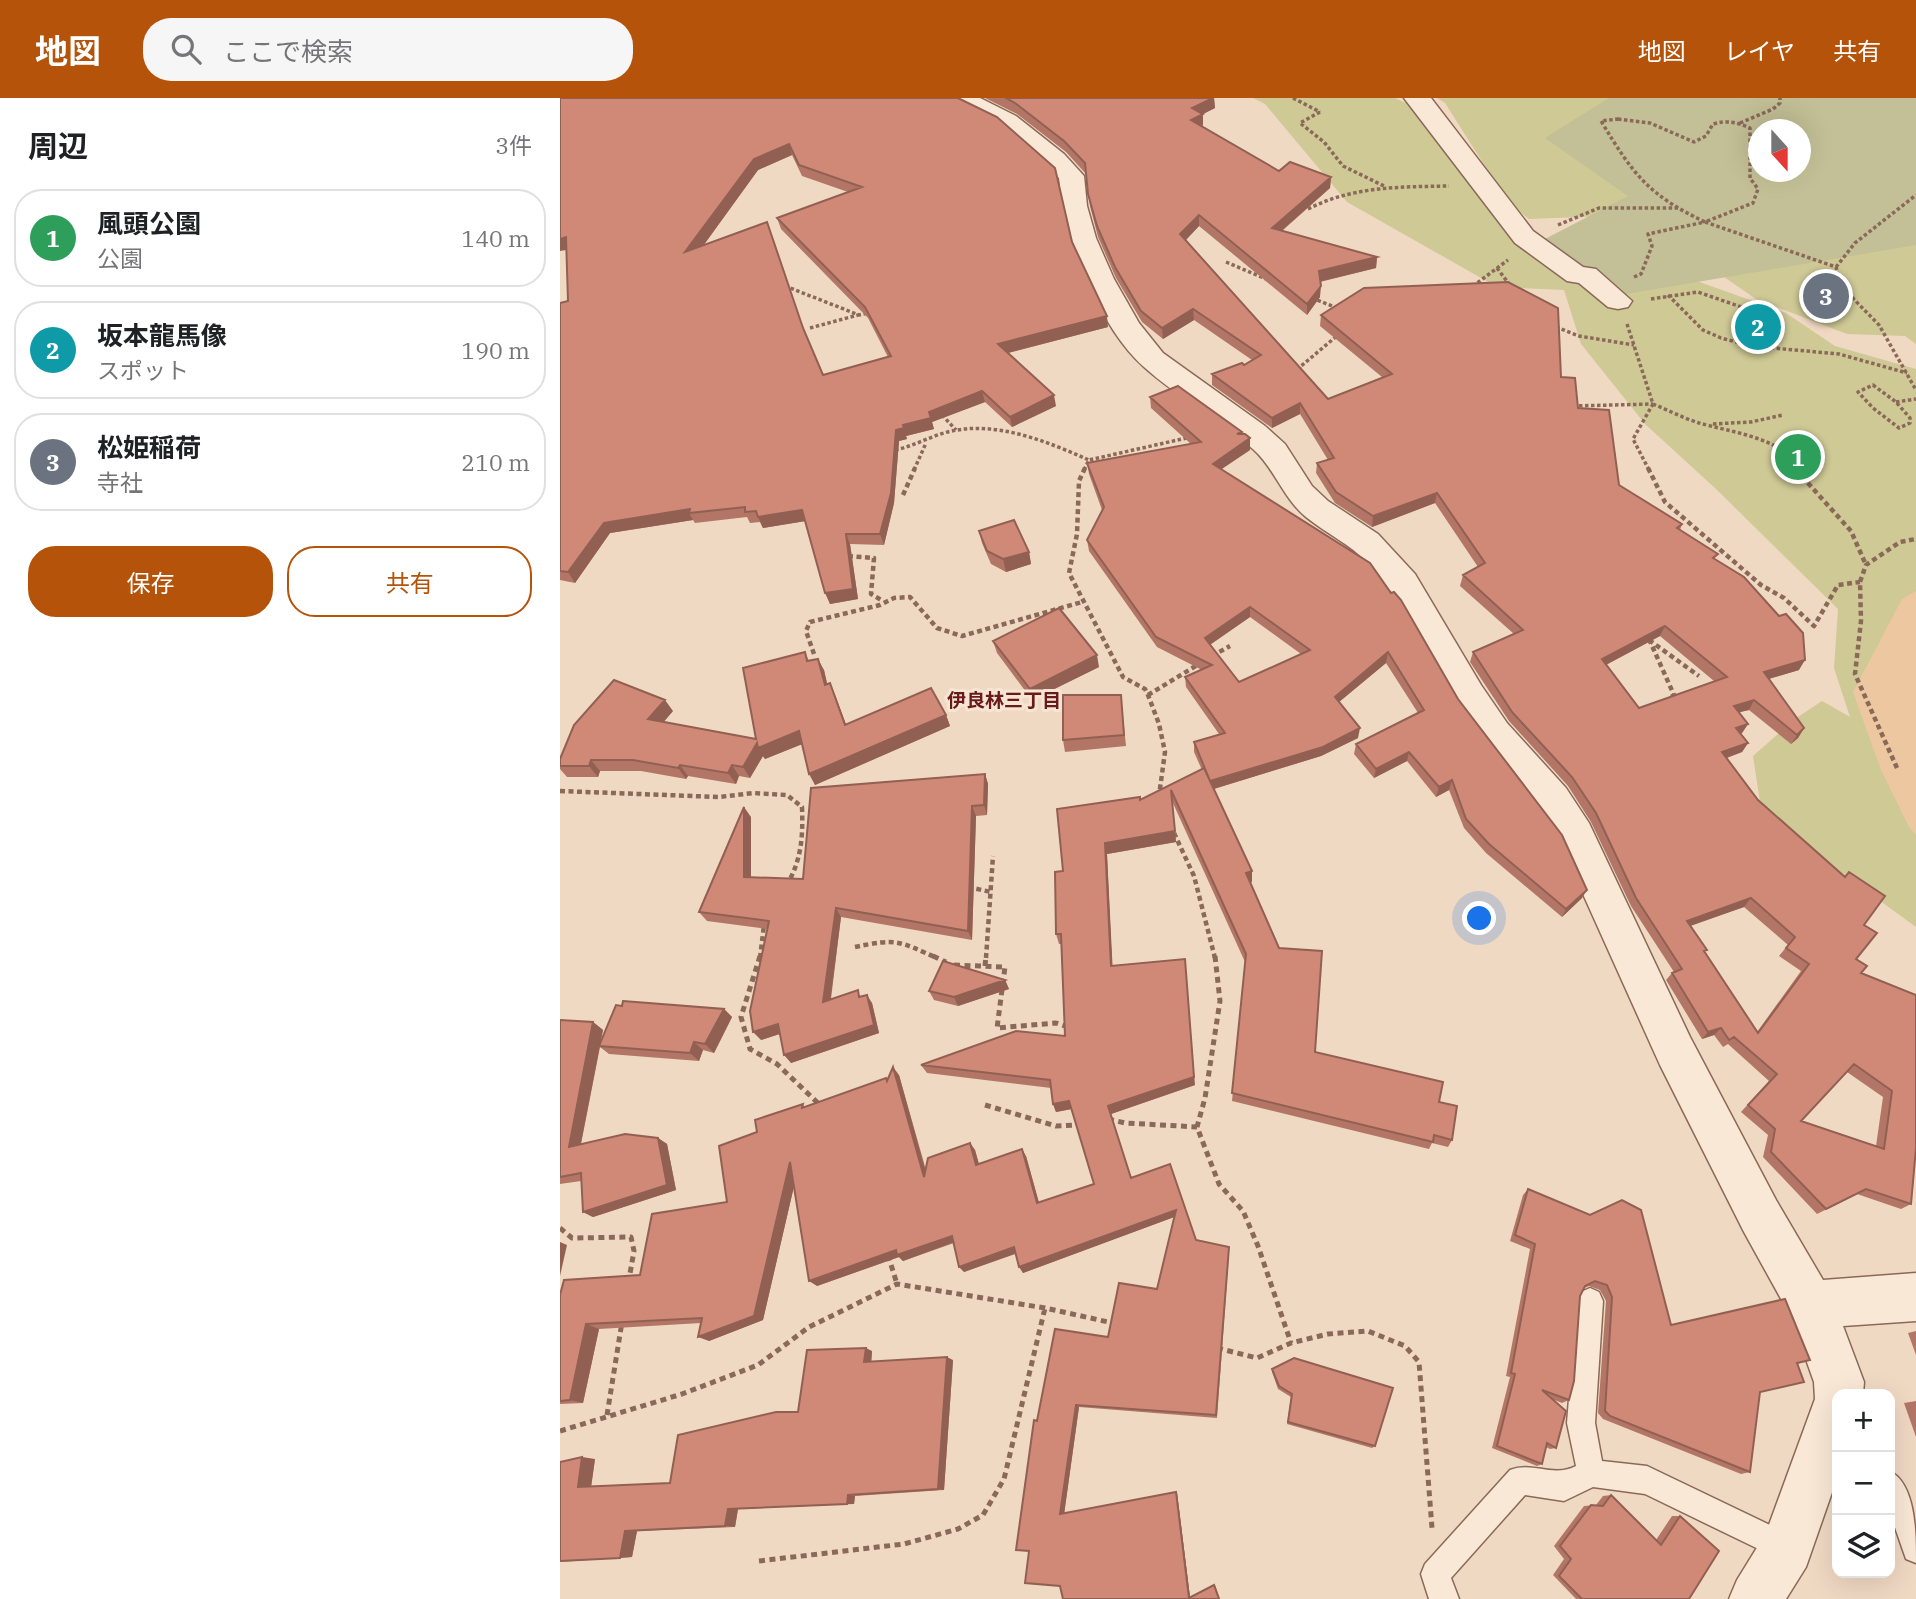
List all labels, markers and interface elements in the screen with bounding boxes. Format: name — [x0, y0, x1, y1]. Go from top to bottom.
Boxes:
search box — [143, 18, 633, 81]
text: 地図 — [35, 29, 101, 72]
icon: search — [167, 30, 205, 68]
text: ここで検索 — [223, 34, 353, 68]
text: 地図 — [1638, 35, 1686, 67]
text: レイヤ — [1724, 35, 1795, 67]
text: 共有 — [1833, 35, 1881, 67]
north arrow — [1748, 119, 1811, 182]
text: 周辺 — [28, 126, 88, 165]
text: 3件 — [495, 130, 532, 160]
text: 風頭公園 — [97, 206, 201, 240]
text: 1 — [46, 223, 60, 253]
text: 140 m — [461, 223, 530, 253]
text: 公園 — [97, 243, 143, 273]
pin: 3 — [1803, 270, 1849, 322]
pin: 2 — [1735, 301, 1781, 353]
text: 坂本龍馬像 — [97, 318, 227, 352]
text: 2 — [46, 335, 60, 365]
text: 190 m — [461, 335, 530, 365]
text: スポット — [97, 355, 189, 385]
text: 松姫稲荷 — [97, 430, 201, 464]
pin: 1 — [1775, 431, 1821, 483]
text: 3 — [46, 447, 60, 477]
text: 210 m — [461, 447, 530, 477]
text: 寺社 — [97, 467, 143, 497]
button: 保存 — [28, 546, 273, 617]
button: 共有 — [287, 546, 532, 617]
district label: 伊良林三丁目 — [947, 688, 1061, 712]
your location — [1462, 901, 1496, 935]
map controls — [1832, 1389, 1895, 1578]
button: + — [1832, 1389, 1895, 1452]
button: − — [1832, 1452, 1895, 1515]
button: layers — [1832, 1515, 1895, 1578]

